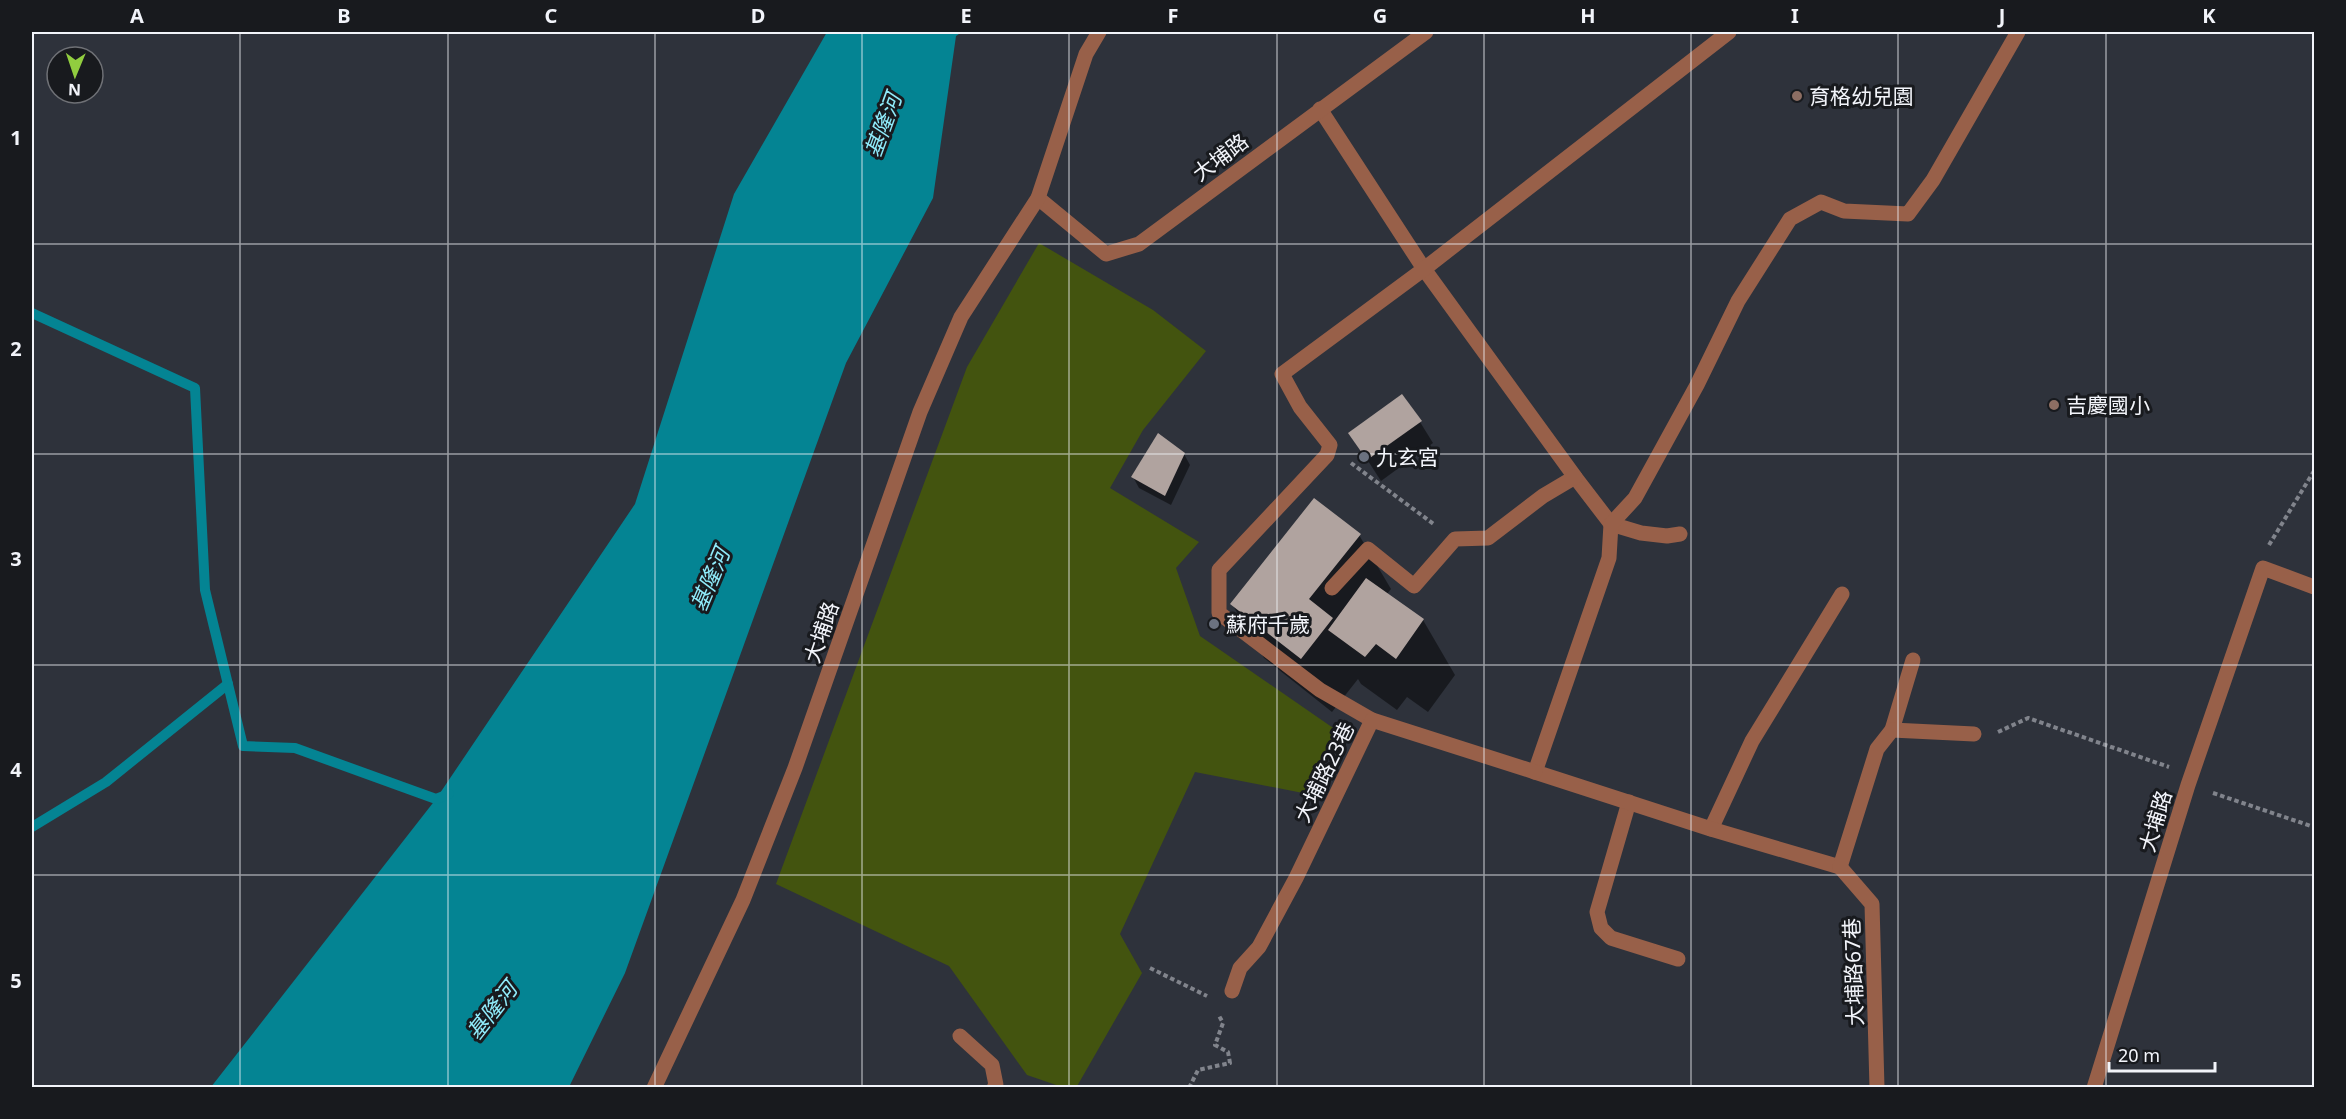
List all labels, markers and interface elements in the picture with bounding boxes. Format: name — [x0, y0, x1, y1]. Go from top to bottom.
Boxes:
text: A — [130, 2, 144, 29]
text: B — [337, 2, 351, 29]
text: C — [545, 2, 558, 29]
text: D — [751, 2, 765, 29]
text: E — [960, 2, 972, 29]
text: F — [1168, 2, 1178, 29]
text: G — [1373, 2, 1387, 29]
text: H — [1580, 2, 1596, 29]
text: I — [1791, 2, 1799, 29]
text: J — [1997, 2, 2005, 29]
text: K — [2202, 2, 2216, 29]
north arrow — [45, 45, 105, 105]
text: N — [68, 79, 81, 101]
place label: 育格幼兒園 — [1809, 82, 1914, 110]
water label: 基隆河 — [857, 85, 909, 161]
marker: 育格幼兒園 — [1790, 89, 1804, 103]
text: 1 — [10, 124, 22, 151]
street label: 大埔路 — [1186, 127, 1254, 187]
text: 2 — [10, 335, 22, 362]
place label: 吉慶國小 — [2066, 391, 2150, 419]
marker: 吉慶國小 — [2047, 398, 2061, 412]
place label: 九玄宮 — [1376, 443, 1439, 471]
marker: 九玄宮 — [1357, 450, 1371, 464]
water label: 基隆河 — [682, 539, 737, 615]
text: 3 — [10, 545, 22, 572]
street label: 大埔路 — [798, 598, 844, 666]
place label: 蘇府千歲 — [1226, 610, 1310, 638]
marker: 蘇府千歲 — [1207, 617, 1221, 631]
street label: 大埔路23巷 — [1288, 717, 1360, 827]
text: 4 — [10, 756, 22, 783]
street label: 大埔路 — [2132, 787, 2178, 855]
street label: 大埔路67巷 — [1837, 918, 1869, 1026]
text: 5 — [10, 967, 22, 994]
water label: 基隆河 — [459, 972, 526, 1045]
scale bar — [2109, 1035, 2216, 1073]
text: 20 m — [2118, 1043, 2160, 1067]

